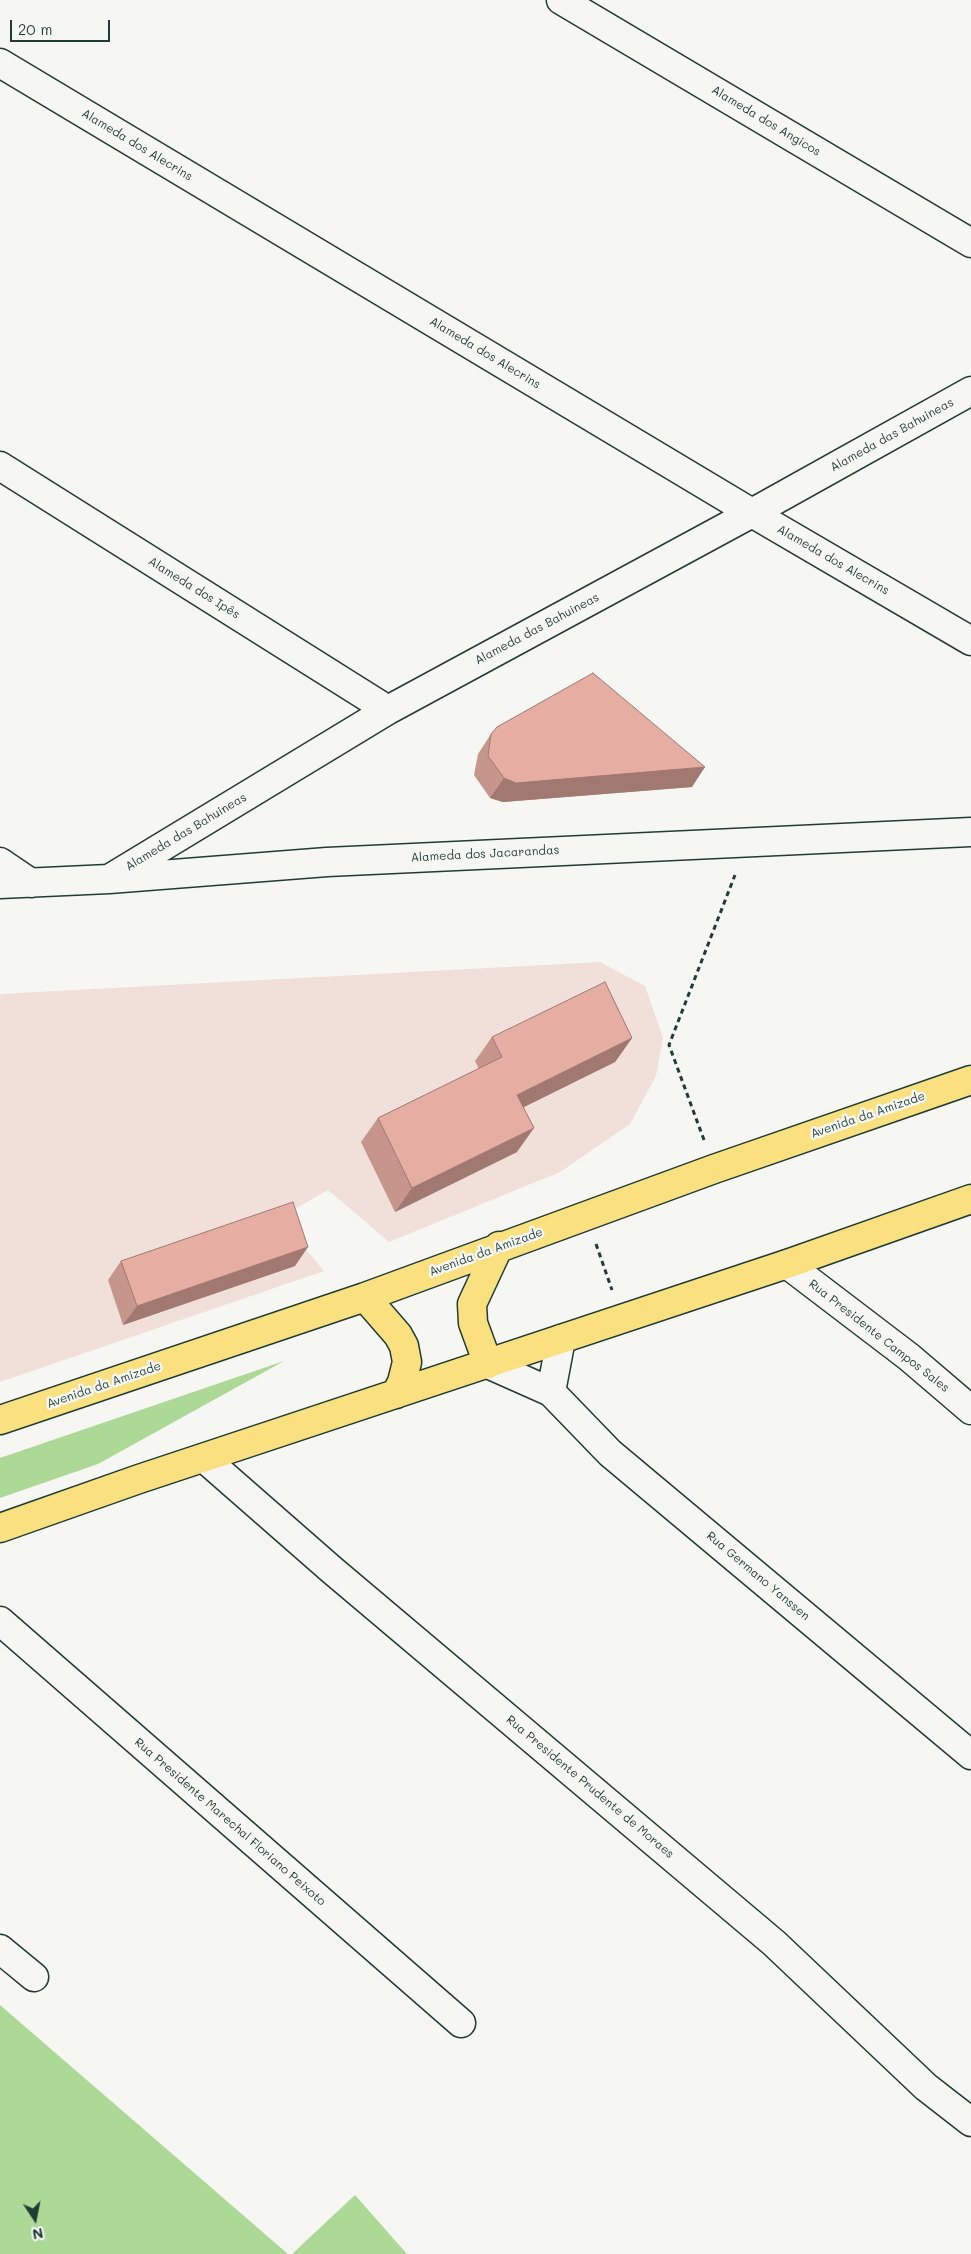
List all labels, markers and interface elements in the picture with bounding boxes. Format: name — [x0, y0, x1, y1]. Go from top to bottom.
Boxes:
scale bar — [12, 10, 112, 42]
text: 20 m — [18, 19, 52, 39]
street label: Alameda dos Angicos — [709, 83, 823, 159]
street label: Alameda dos Alecrins — [79, 106, 195, 184]
street label: Alameda dos Alecrins — [427, 314, 543, 392]
street label: Alameda das Bahuineas — [828, 395, 956, 475]
street label: Alameda dos Alecrins — [774, 522, 892, 598]
street label: Alameda dos Ipês — [146, 554, 242, 622]
street label: Alameda das Bahuineas — [472, 590, 602, 668]
street label: Alameda das Bahuineas — [123, 790, 249, 874]
street label: Alameda dos Jacarandas — [410, 843, 560, 865]
street label: Avenida da Amizade — [809, 1089, 927, 1141]
street label: Avenida da Amizade — [427, 1225, 545, 1279]
street label: Rua Presidente Campos Sales — [806, 1277, 952, 1395]
street label: Avenida da Amizade — [45, 1359, 163, 1411]
street label: Rua Germano Yanssen — [703, 1529, 813, 1623]
street label: Rua Presidente Prudente de Moraes — [503, 1713, 677, 1861]
street label: Rua Presidente Marechal Floriano Peixoto — [132, 1735, 328, 1909]
north arrow — [10, 2194, 60, 2244]
text: N — [31, 2224, 45, 2245]

